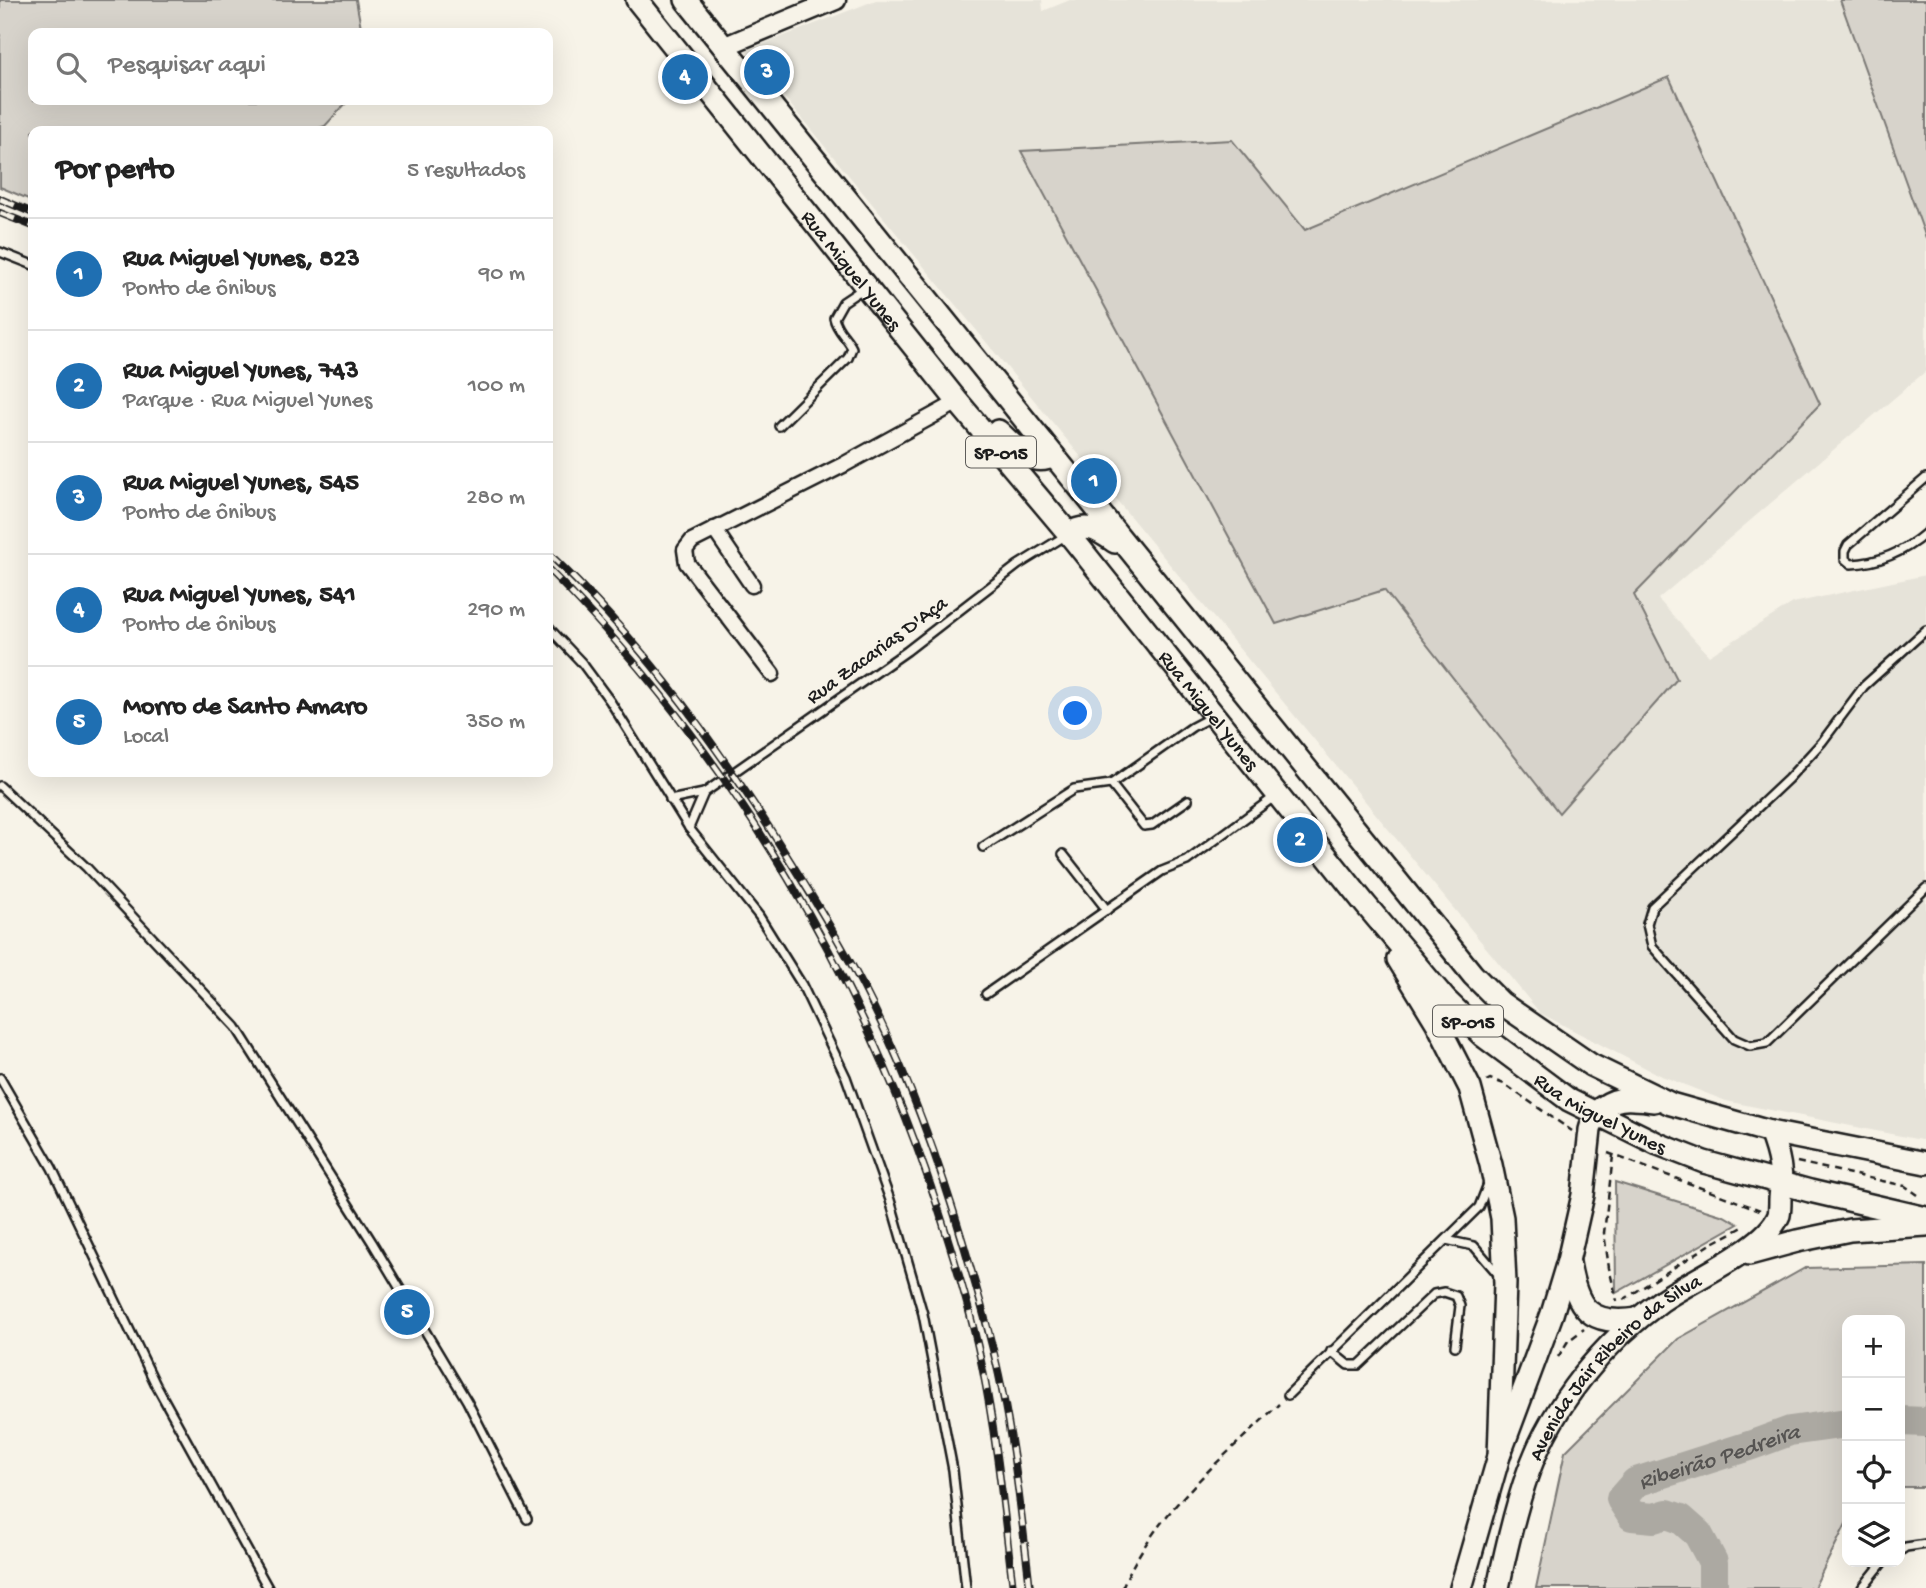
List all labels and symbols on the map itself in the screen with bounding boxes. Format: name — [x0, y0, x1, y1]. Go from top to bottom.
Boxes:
pin: 3 — [744, 46, 790, 98]
pin: 4 — [662, 51, 708, 103]
street label: Rua Miguel Yunes — [794, 207, 906, 338]
road number: SP-015 — [966, 436, 1036, 467]
pin: 1 — [1071, 455, 1117, 507]
street label: Rua Zacarias D'Aça — [803, 592, 954, 711]
street label: Rua Miguel Yunes — [1151, 647, 1263, 778]
your location — [1058, 696, 1092, 730]
pin: 2 — [1277, 814, 1323, 866]
road number: SP-015 — [1433, 1006, 1503, 1036]
street label: Rua Miguel Yunes — [1528, 1069, 1670, 1162]
street label: Avenida Jair Ribeiro da Silva — [1525, 1270, 1708, 1465]
pin: 5 — [384, 1286, 430, 1338]
water label: Ribeirão Pedreira — [1636, 1420, 1803, 1497]

